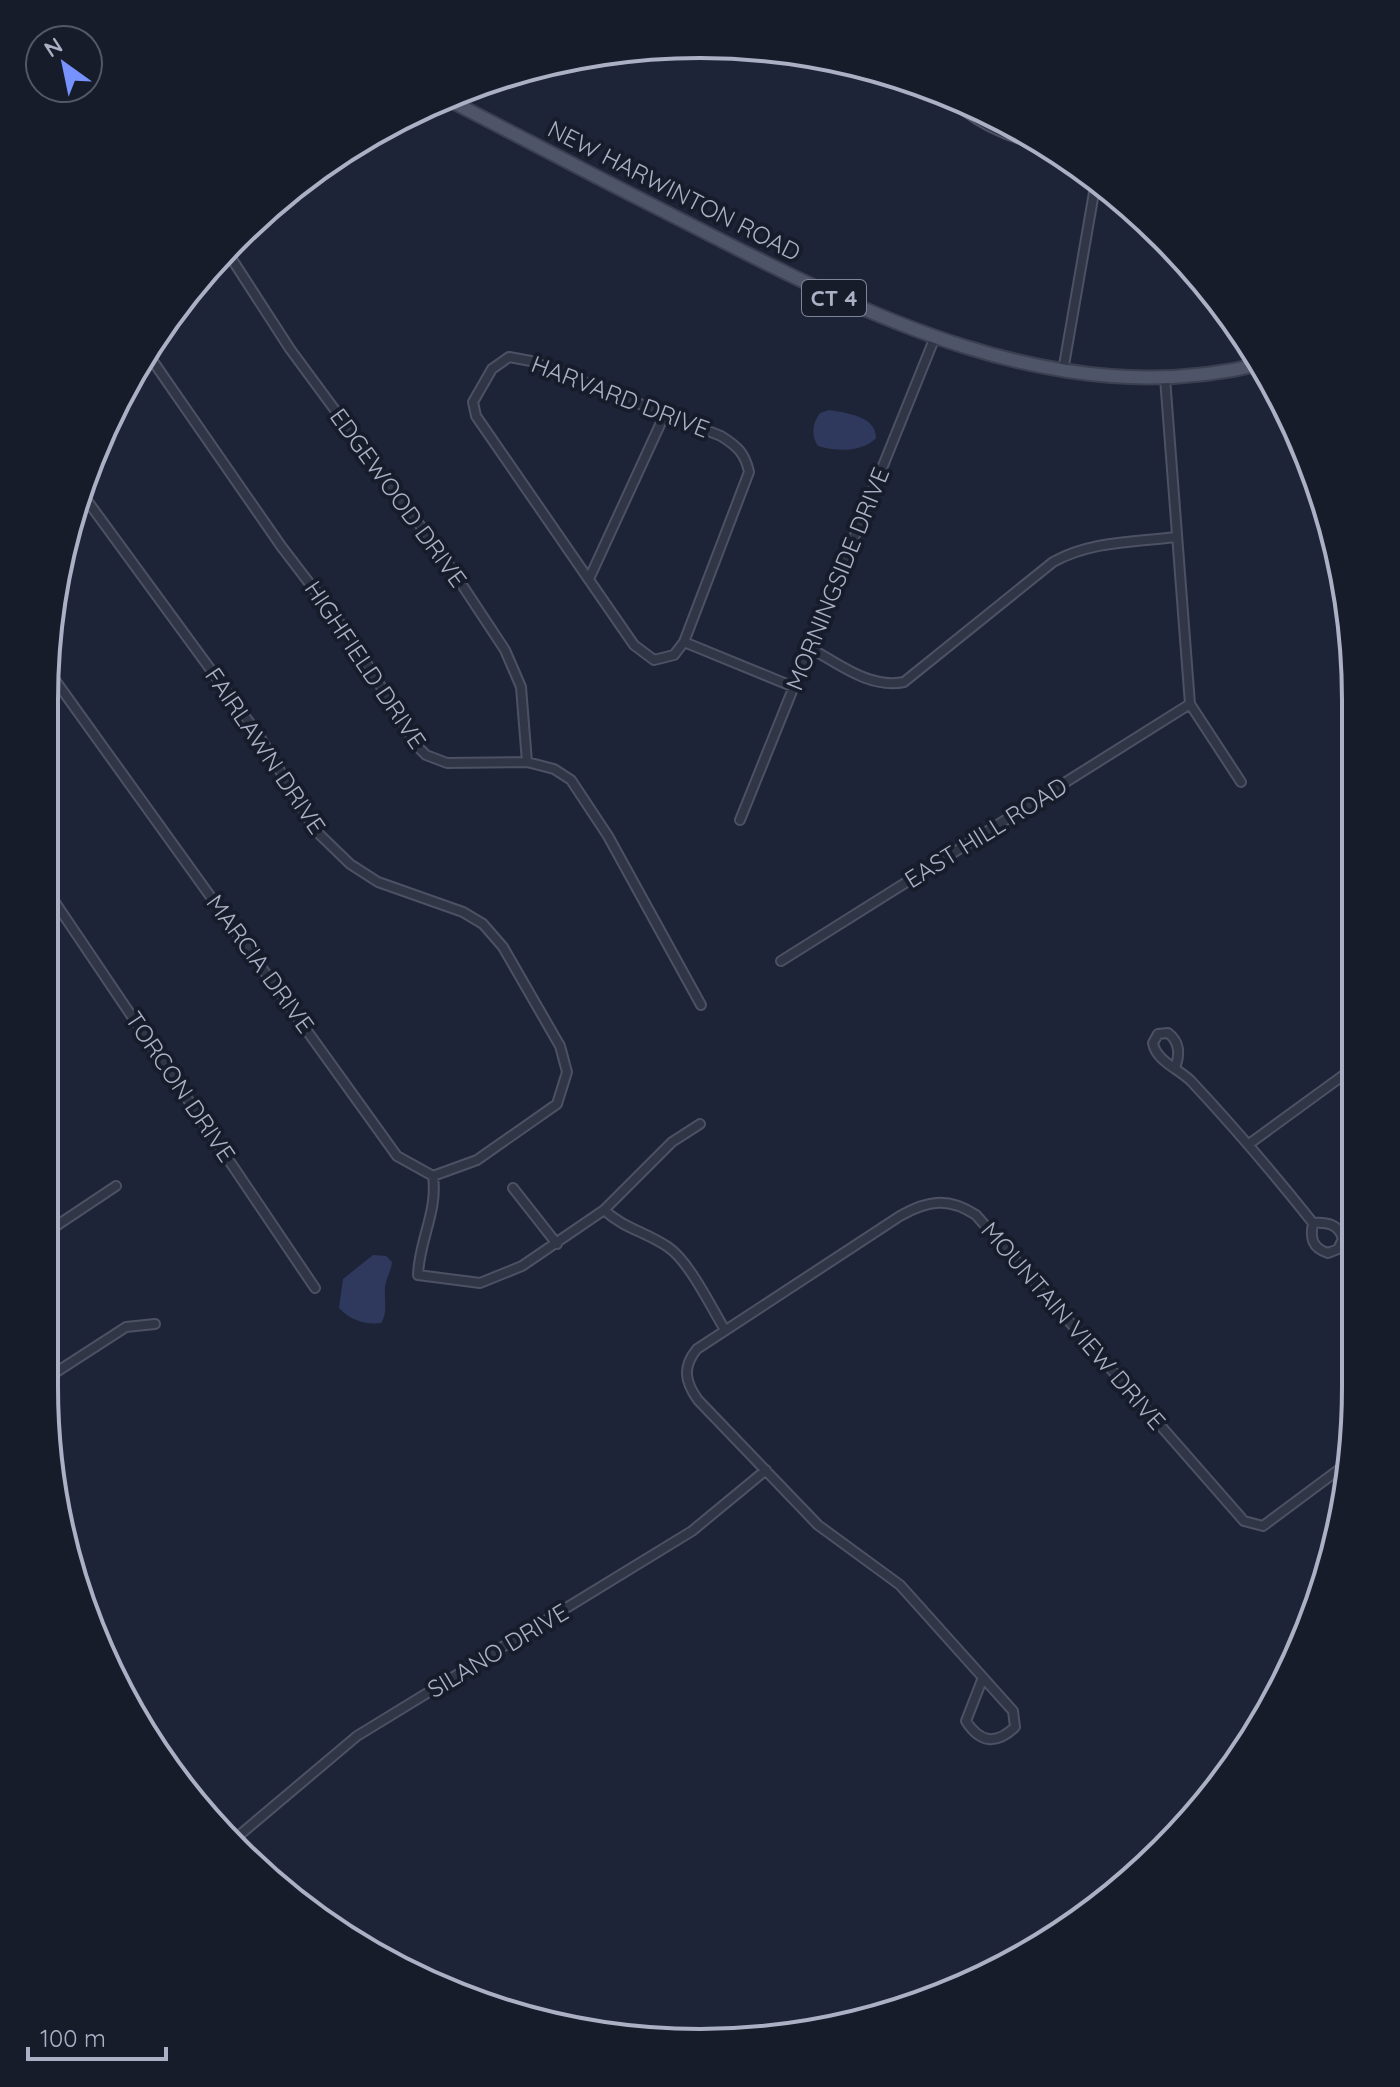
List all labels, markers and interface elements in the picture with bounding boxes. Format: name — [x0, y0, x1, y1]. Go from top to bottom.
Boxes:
north arrow — [24, 24, 104, 104]
text: N — [39, 31, 68, 63]
street label: NEW HARWINTON ROAD — [543, 113, 806, 267]
road number: CT 4 — [802, 280, 866, 316]
street label: HARVARD DRIVE — [527, 348, 713, 444]
street label: EDGEWOOD DRIVE — [324, 402, 474, 593]
street label: MORNINGSIDE DRIVE — [779, 463, 896, 694]
street label: HIGHFIELD DRIVE — [299, 575, 433, 754]
street label: FAIRLAWN DRIVE — [199, 662, 333, 839]
street label: EAST HILL ROAD — [899, 770, 1072, 894]
street label: MARCIA DRIVE — [201, 888, 321, 1039]
street label: TORCON DRIVE — [119, 1005, 242, 1167]
street label: MOUNTAIN VIEW DRIVE — [975, 1215, 1172, 1436]
street label: SILANO DRIVE — [422, 1596, 573, 1704]
scale bar — [28, 2011, 166, 2061]
text: 100 m — [40, 2023, 106, 2053]

